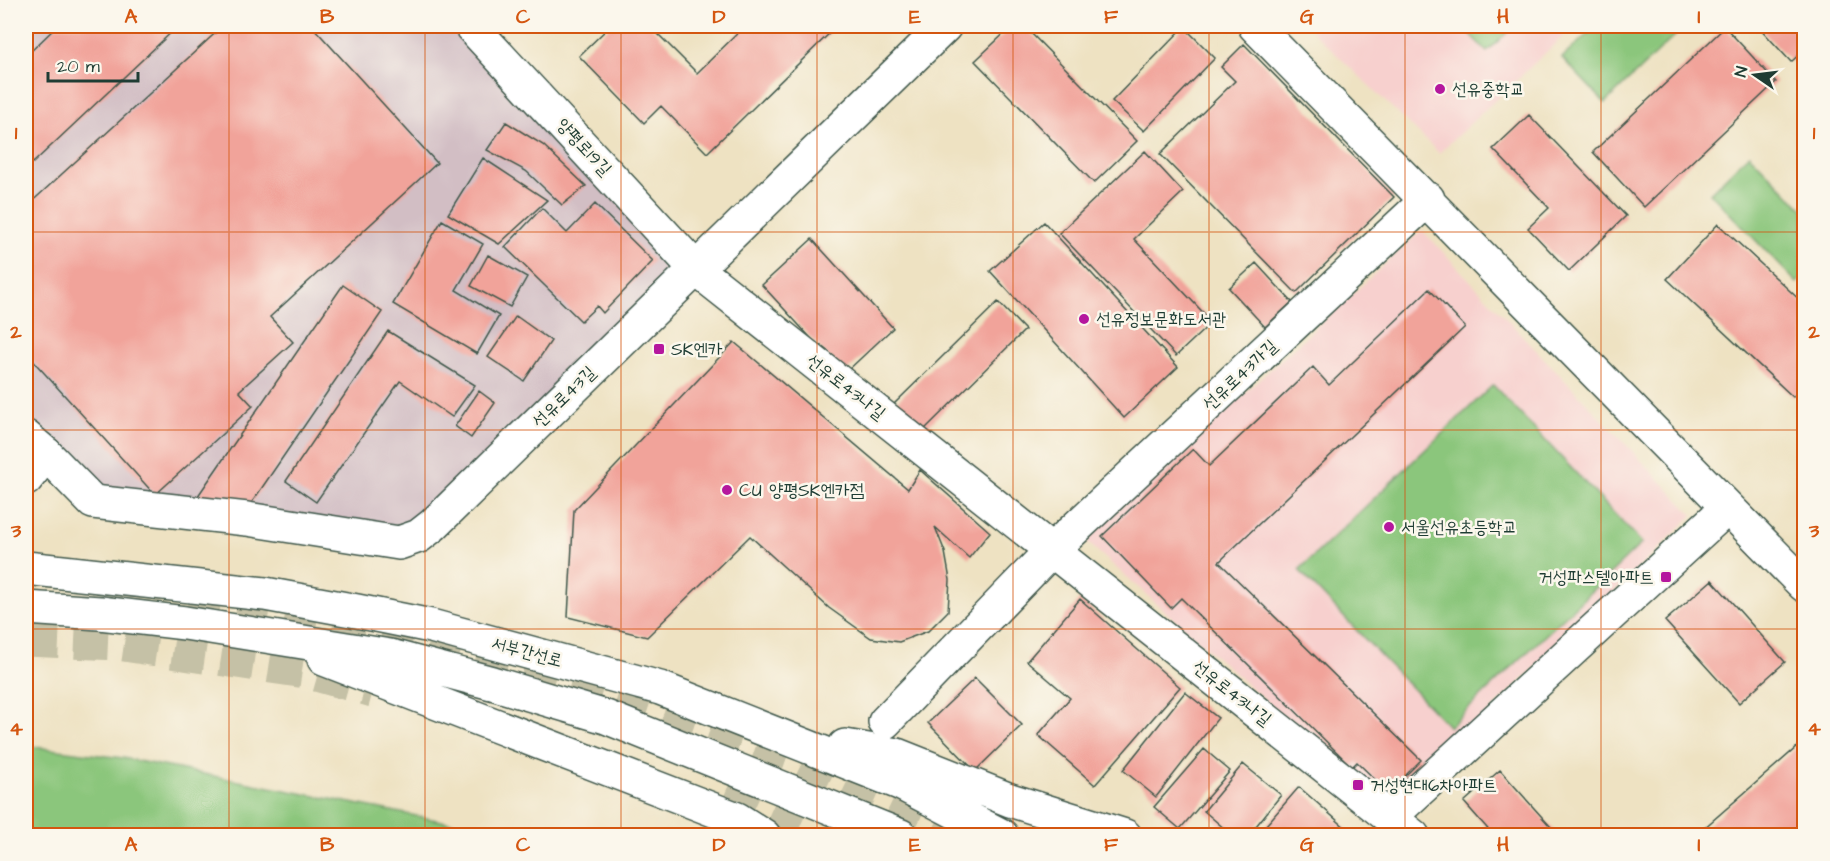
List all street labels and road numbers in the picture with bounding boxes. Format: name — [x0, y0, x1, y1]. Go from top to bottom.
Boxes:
street label: 양평로19길 — [551, 113, 618, 182]
street label: 선유로43가길 — [1197, 334, 1283, 416]
street label: 선유로43나길 — [801, 348, 891, 426]
street label: 선유로43길 — [527, 360, 602, 434]
street label: 서부간선로 — [489, 631, 565, 673]
street label: 선유로43나길 — [1187, 654, 1277, 732]

